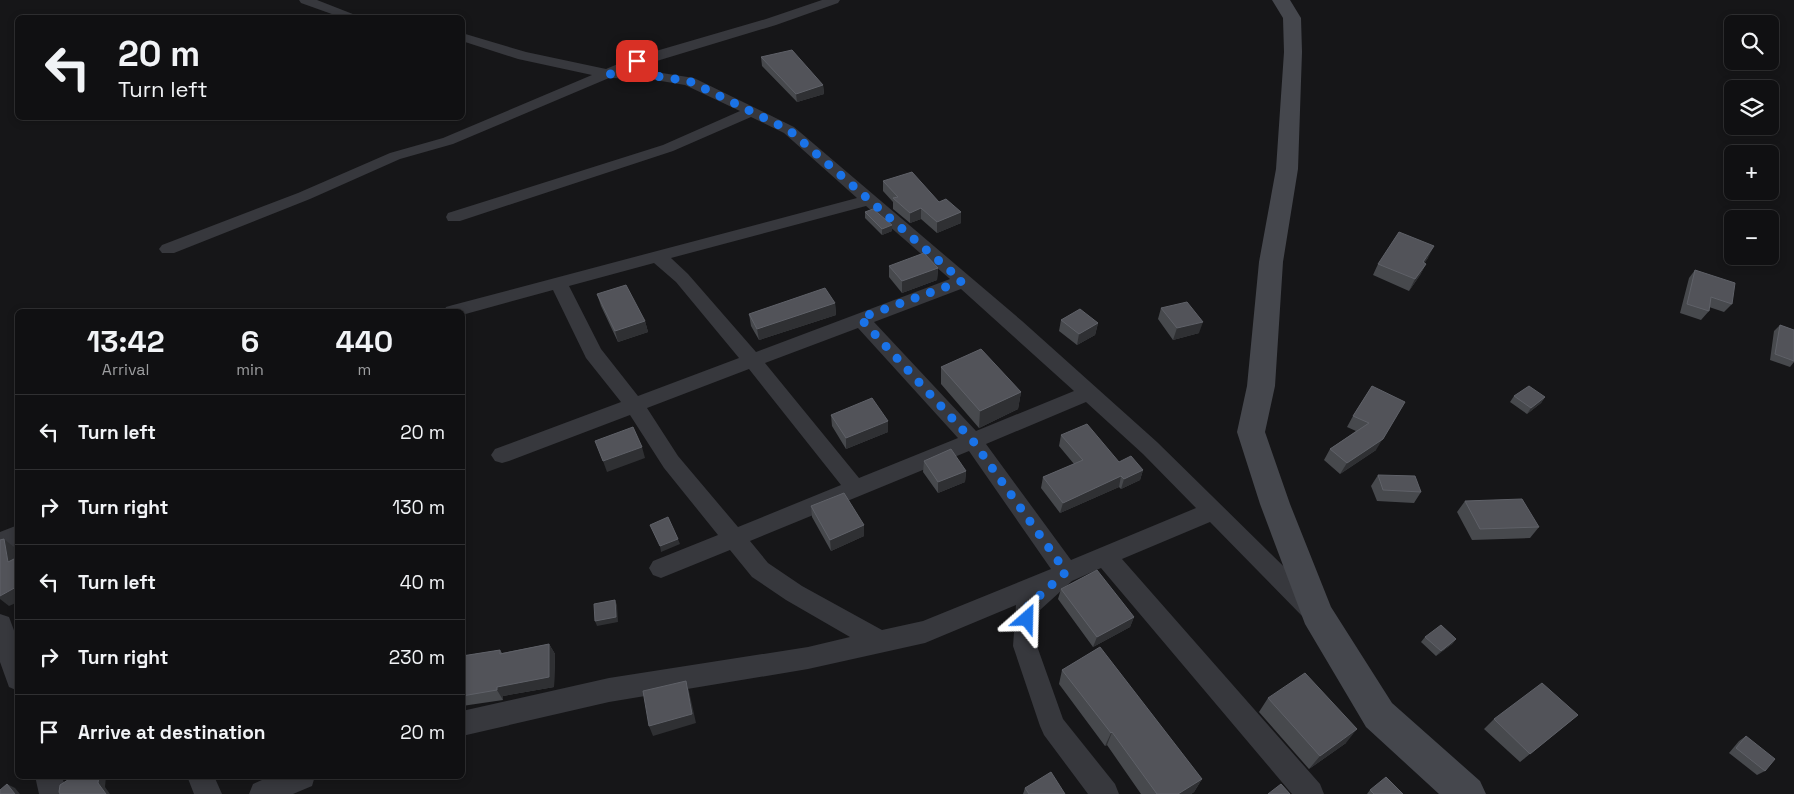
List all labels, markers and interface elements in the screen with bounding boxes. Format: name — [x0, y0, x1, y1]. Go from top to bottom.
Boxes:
map controls — [1724, 15, 1779, 265]
button: search — [1724, 15, 1779, 70]
text: 20 m — [118, 32, 200, 76]
icon: left — [35, 35, 100, 100]
pin — [616, 40, 658, 82]
icon: arrive — [623, 47, 651, 75]
text: Turn left — [118, 75, 208, 103]
button: layers — [1724, 80, 1779, 135]
button: + — [1724, 145, 1779, 200]
button: − — [1724, 210, 1779, 265]
text: 13:42 — [87, 322, 164, 361]
text: 6 — [241, 322, 259, 361]
text: 440 — [336, 322, 393, 361]
text: Arrival — [102, 359, 149, 380]
text: min — [236, 359, 264, 380]
text: m — [358, 359, 371, 380]
icon: left — [35, 418, 63, 446]
text: Turn left — [78, 420, 156, 445]
text: 20 m — [400, 420, 445, 445]
icon: right — [35, 493, 63, 521]
text: Turn right — [78, 495, 168, 520]
text: 130 m — [392, 495, 445, 520]
icon: left — [35, 568, 63, 596]
text: Turn left — [78, 570, 156, 595]
text: 40 m — [400, 570, 445, 595]
position arrow — [1000, 592, 1052, 644]
icon: right — [35, 643, 63, 671]
text: Turn right — [78, 645, 168, 670]
text: 230 m — [389, 645, 445, 670]
icon: arrive — [35, 718, 63, 746]
text: Arrive at destination — [78, 720, 266, 745]
text: 20 m — [400, 720, 445, 745]

